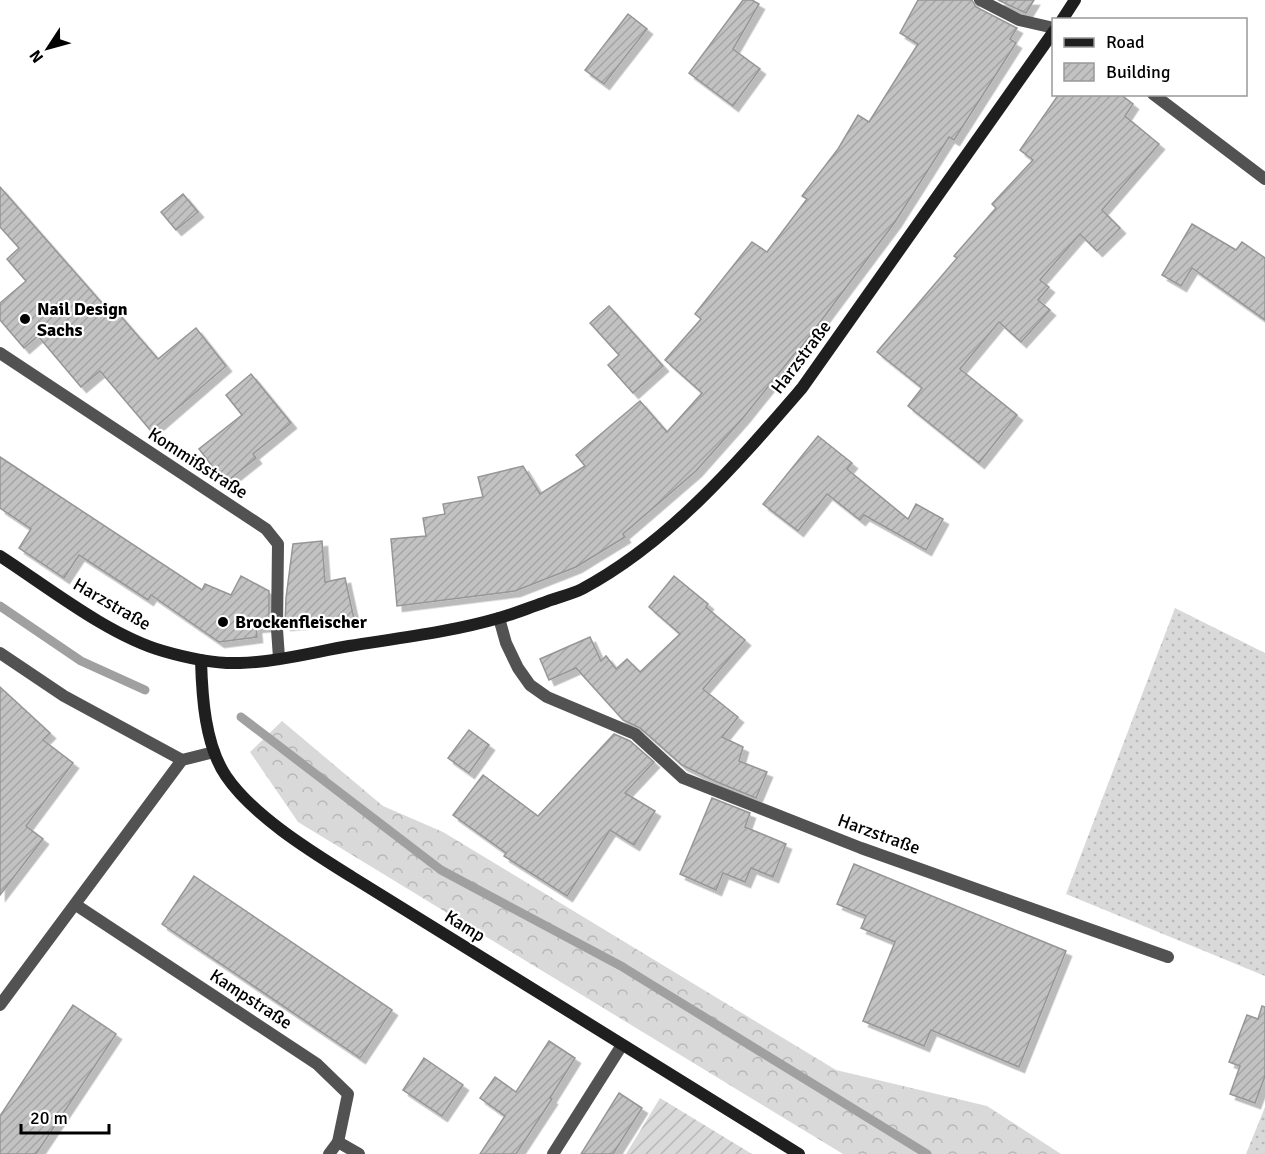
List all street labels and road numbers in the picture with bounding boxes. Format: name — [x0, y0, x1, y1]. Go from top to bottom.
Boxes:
street label: Harzstraße — [766, 316, 836, 398]
street label: Kommißstraße — [144, 423, 252, 503]
street label: Harzstraße — [69, 573, 155, 635]
street label: Harzstraße — [835, 809, 923, 859]
street label: Kamp — [441, 905, 489, 947]
street label: Kampstraße — [206, 964, 296, 1034]

